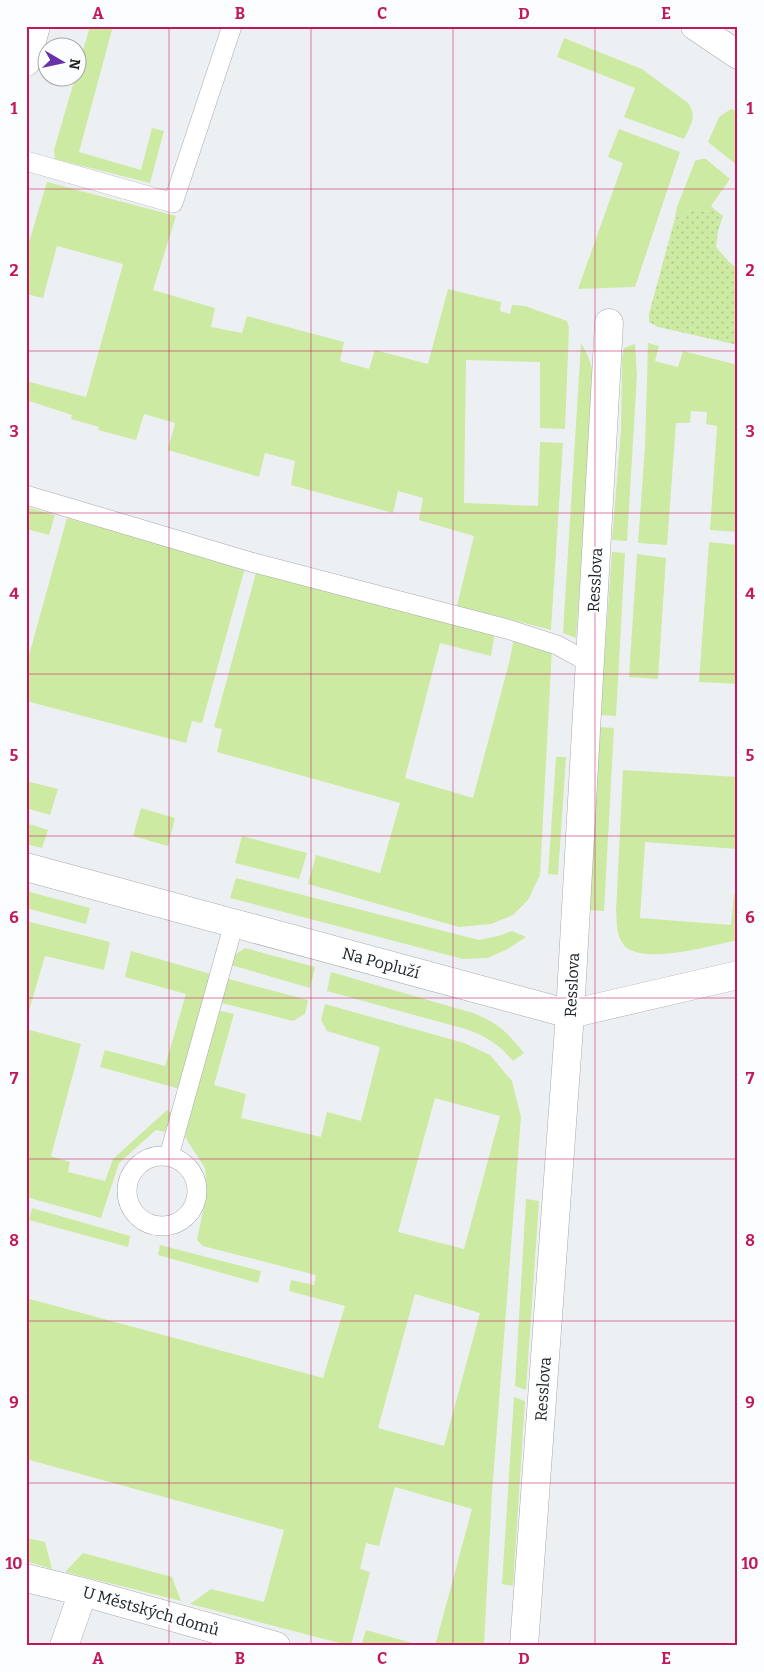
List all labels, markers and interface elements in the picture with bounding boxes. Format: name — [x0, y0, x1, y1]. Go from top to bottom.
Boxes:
text: A — [92, 4, 104, 23]
text: B — [235, 4, 245, 23]
text: C — [377, 4, 387, 23]
text: D — [518, 4, 530, 23]
text: E — [661, 4, 671, 23]
north arrow — [38, 38, 88, 88]
text: N — [65, 57, 84, 71]
text: 1 — [11, 99, 18, 118]
text: 1 — [747, 99, 754, 118]
text: 2 — [9, 261, 19, 280]
text: 2 — [745, 261, 755, 280]
text: 3 — [9, 422, 19, 441]
text: 3 — [745, 422, 755, 441]
street label: Resslova — [584, 547, 606, 613]
text: 4 — [9, 584, 19, 603]
text: 4 — [745, 584, 755, 603]
text: 5 — [10, 746, 19, 765]
text: 5 — [746, 746, 755, 765]
text: 6 — [9, 908, 19, 927]
text: 6 — [745, 908, 755, 927]
street label: Na Popluží — [340, 944, 422, 982]
street label: Resslova — [561, 952, 583, 1018]
text: 7 — [10, 1069, 19, 1088]
text: 7 — [746, 1069, 755, 1088]
text: 8 — [9, 1231, 19, 1250]
text: 8 — [745, 1231, 755, 1250]
street label: Resslova — [531, 1356, 555, 1422]
text: 9 — [9, 1393, 19, 1412]
text: 9 — [745, 1393, 755, 1412]
text: 10 — [5, 1554, 23, 1573]
text: 10 — [741, 1554, 759, 1573]
street label: U Městských domů — [81, 1582, 221, 1640]
text: A — [92, 1649, 104, 1668]
text: B — [235, 1649, 245, 1668]
text: C — [377, 1649, 387, 1668]
text: D — [518, 1649, 530, 1668]
text: E — [661, 1649, 671, 1668]

